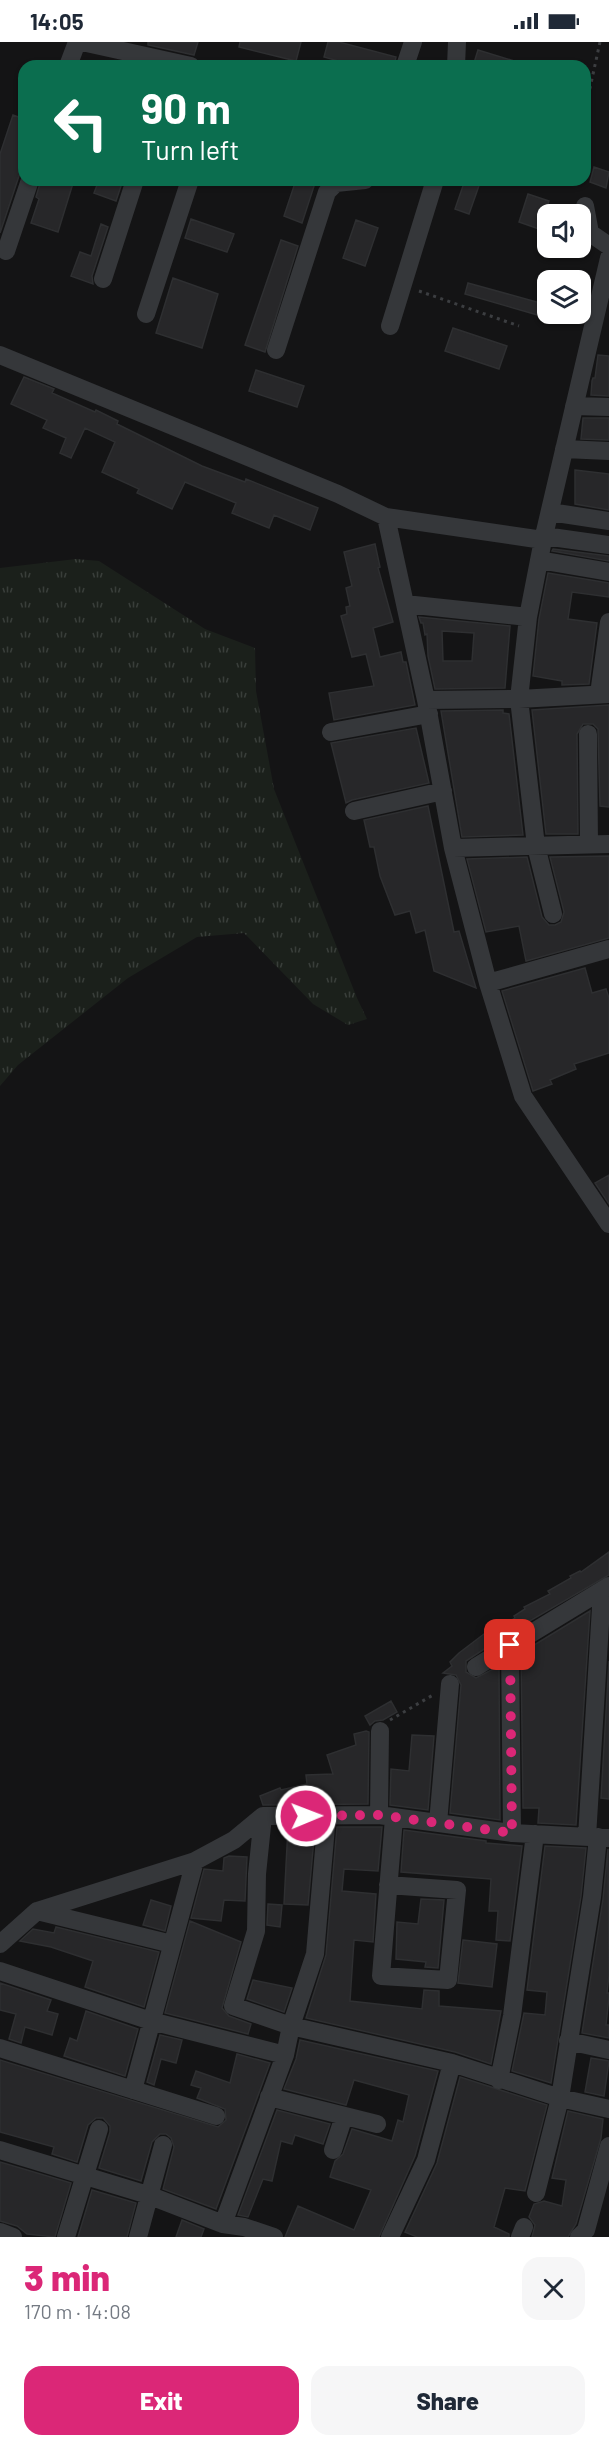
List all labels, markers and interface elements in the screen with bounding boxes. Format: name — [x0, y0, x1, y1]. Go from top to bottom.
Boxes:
text: 14:05 — [30, 8, 84, 34]
text: 90 m — [141, 82, 231, 132]
icon: left — [42, 84, 120, 162]
text: Turn left — [141, 133, 239, 165]
map controls — [537, 204, 591, 324]
button: sound — [537, 204, 591, 258]
button: layers — [537, 270, 591, 324]
pin — [484, 1619, 535, 1670]
icon: arrive — [493, 1628, 526, 1661]
position arrow — [274, 1784, 338, 1848]
text: 3 min — [24, 2255, 110, 2298]
button: close — [522, 2257, 585, 2320]
text: 170 m · 14:08 — [24, 2299, 131, 2323]
button: Exit — [24, 2366, 299, 2435]
button: Share — [311, 2366, 585, 2435]

